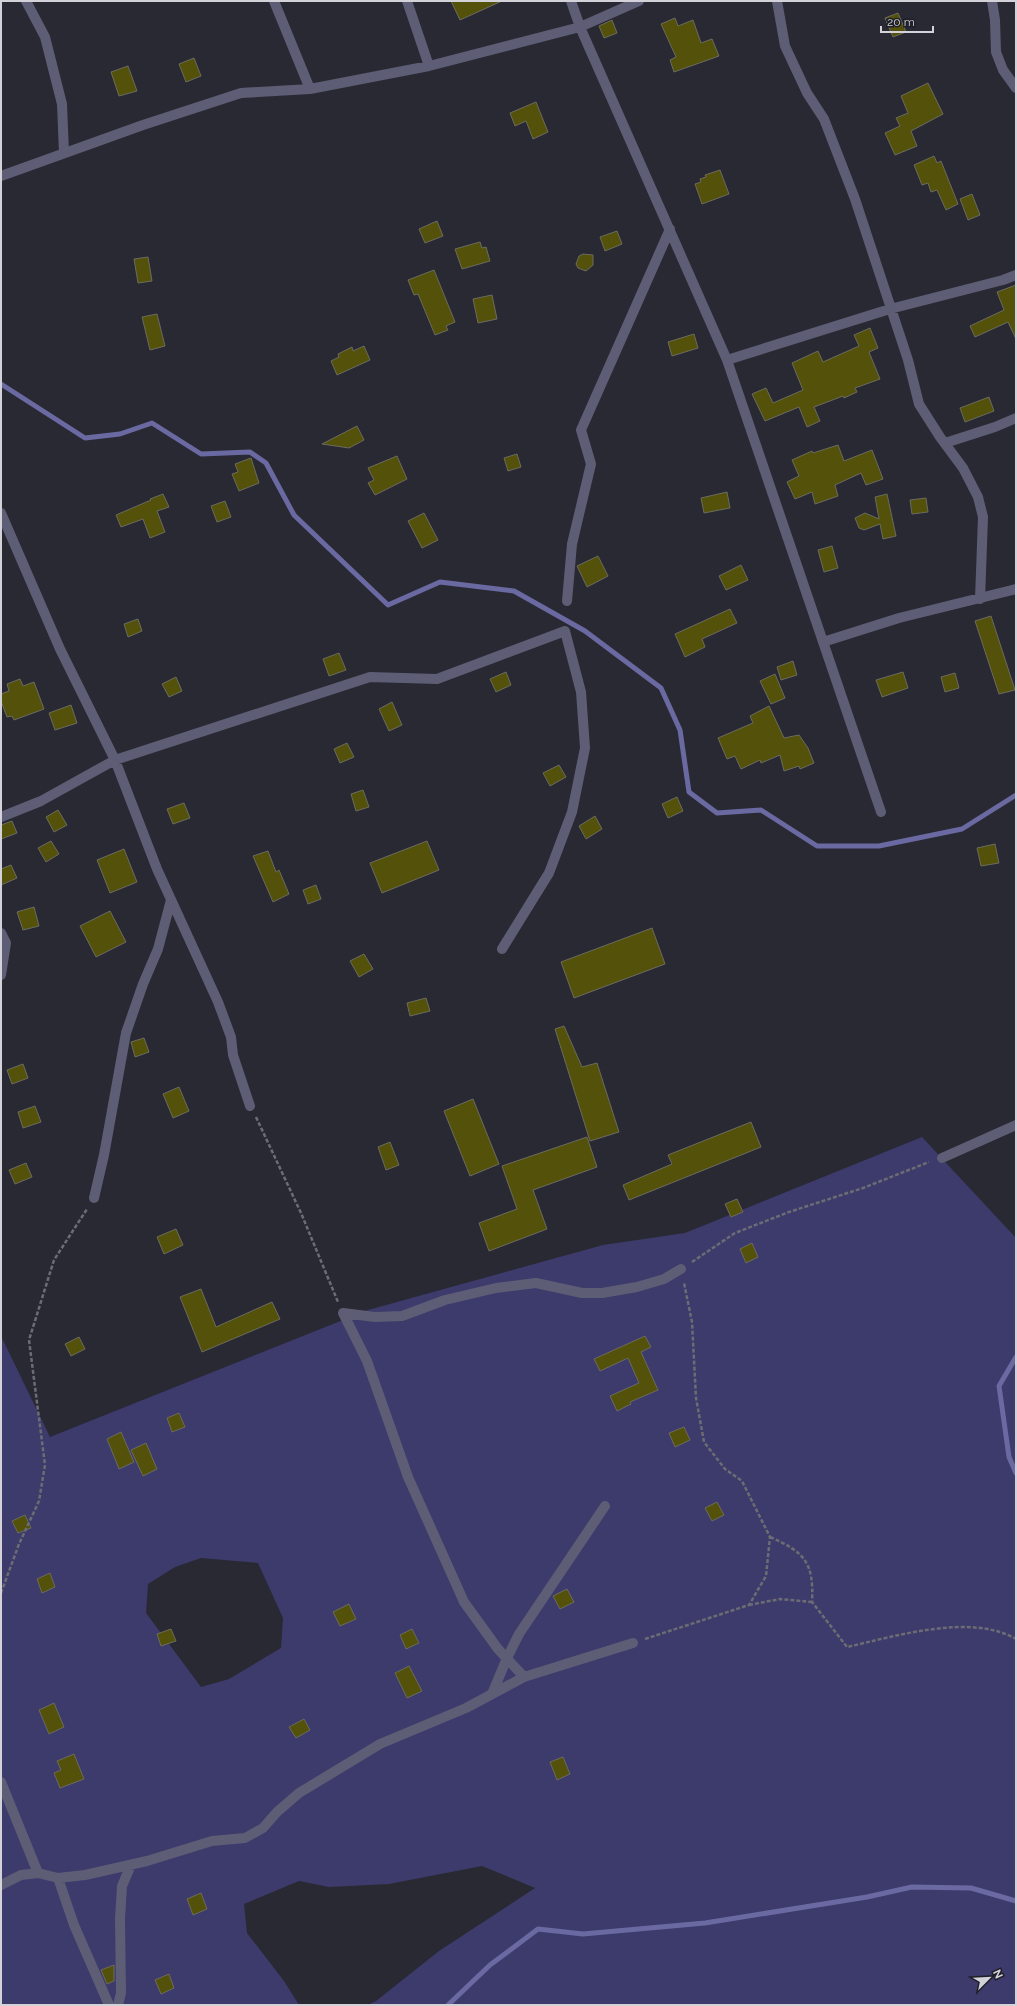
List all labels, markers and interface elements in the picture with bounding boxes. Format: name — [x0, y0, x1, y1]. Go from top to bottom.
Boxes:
scale bar — [881, 8, 933, 34]
text: 20 m — [887, 15, 915, 29]
north arrow — [969, 1958, 1009, 1998]
text: N — [990, 1968, 1005, 1981]

